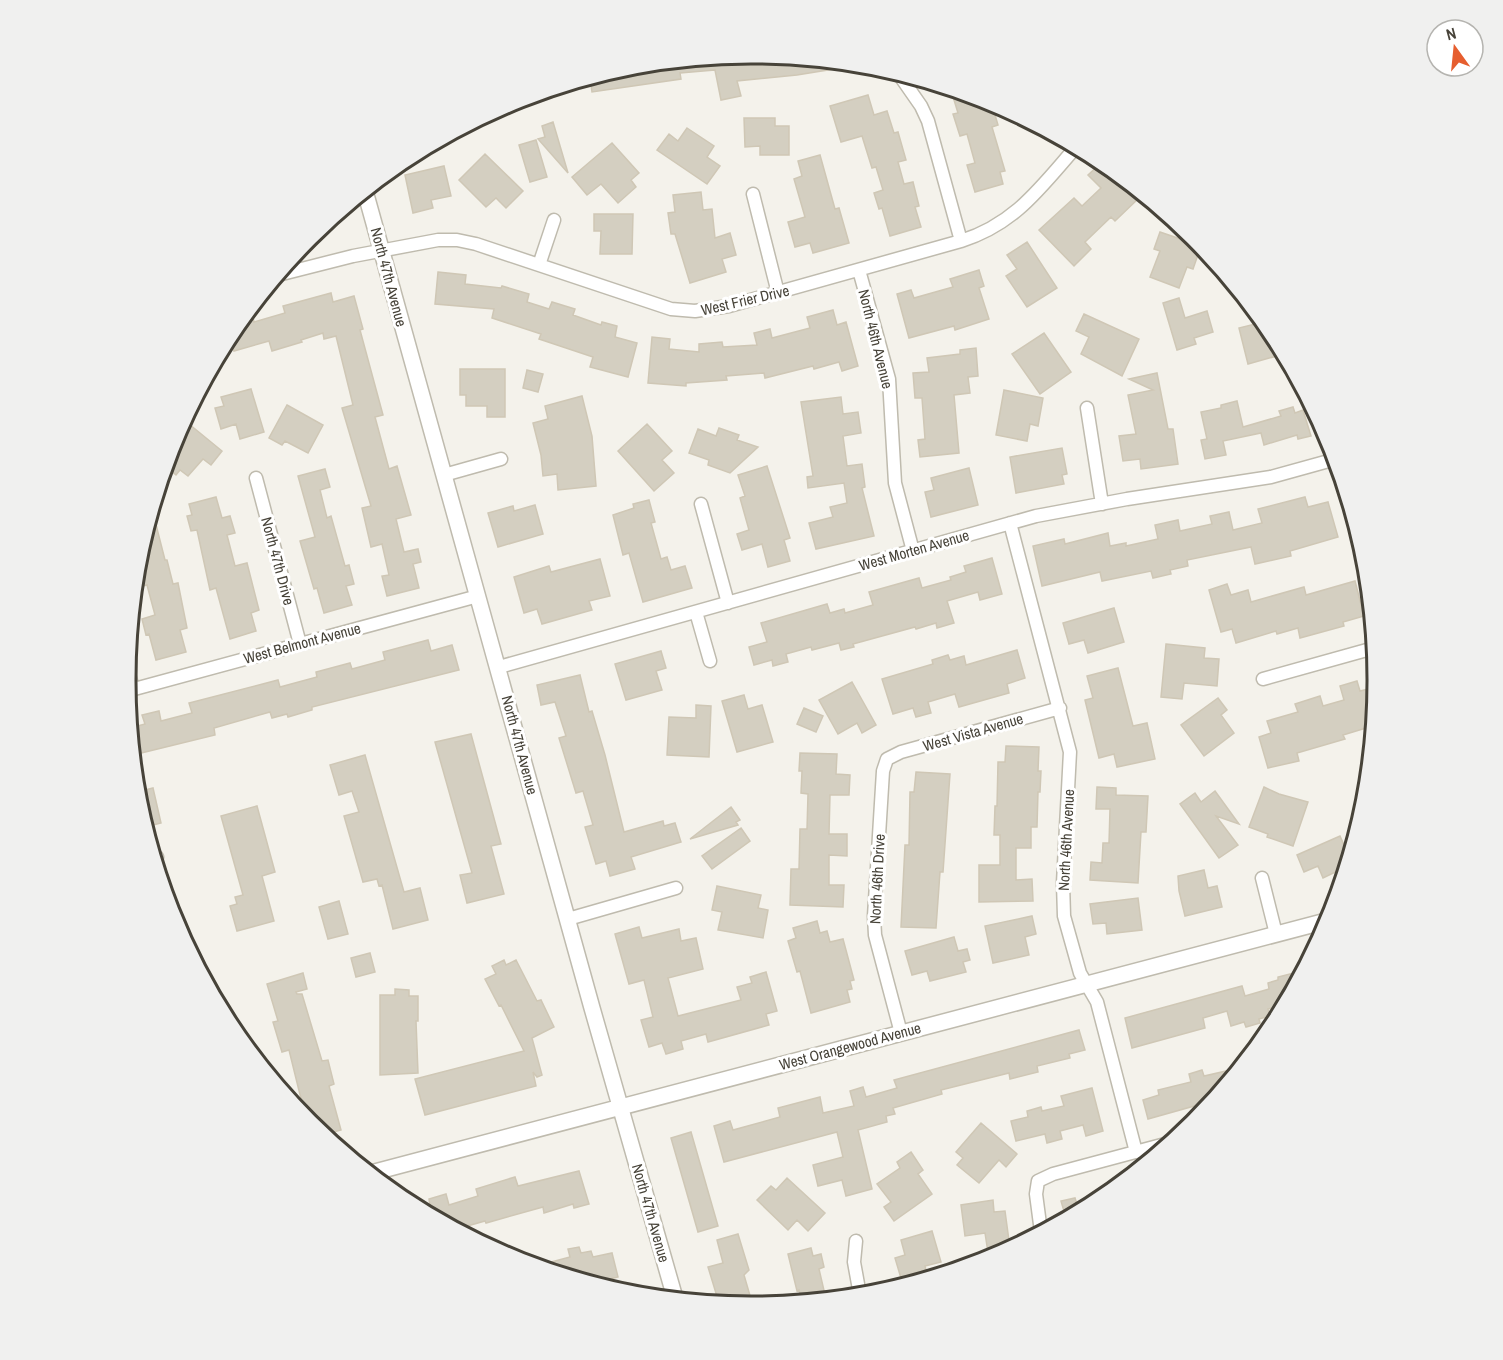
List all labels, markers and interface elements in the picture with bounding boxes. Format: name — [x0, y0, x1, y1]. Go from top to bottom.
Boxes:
north arrow — [1425, 18, 1485, 78]
text: N — [1444, 22, 1459, 45]
street label: North 47th Avenue — [366, 225, 412, 329]
street label: West Frier Drive — [699, 280, 791, 320]
street label: North 46th Avenue — [854, 287, 899, 391]
street label: North 47th Drive — [256, 515, 300, 607]
street label: West Morten Avenue — [856, 524, 972, 576]
street label: West Belmont Avenue — [241, 617, 363, 669]
street label: North 47th Avenue — [497, 693, 543, 797]
street label: West Vista Avenue — [920, 708, 1026, 756]
street label: North 46th Avenue — [1053, 789, 1079, 891]
street label: North 46th Drive — [864, 833, 890, 925]
street label: West Orangewood Avenue — [777, 1017, 923, 1075]
street label: North 47th Avenue — [627, 1161, 675, 1265]

